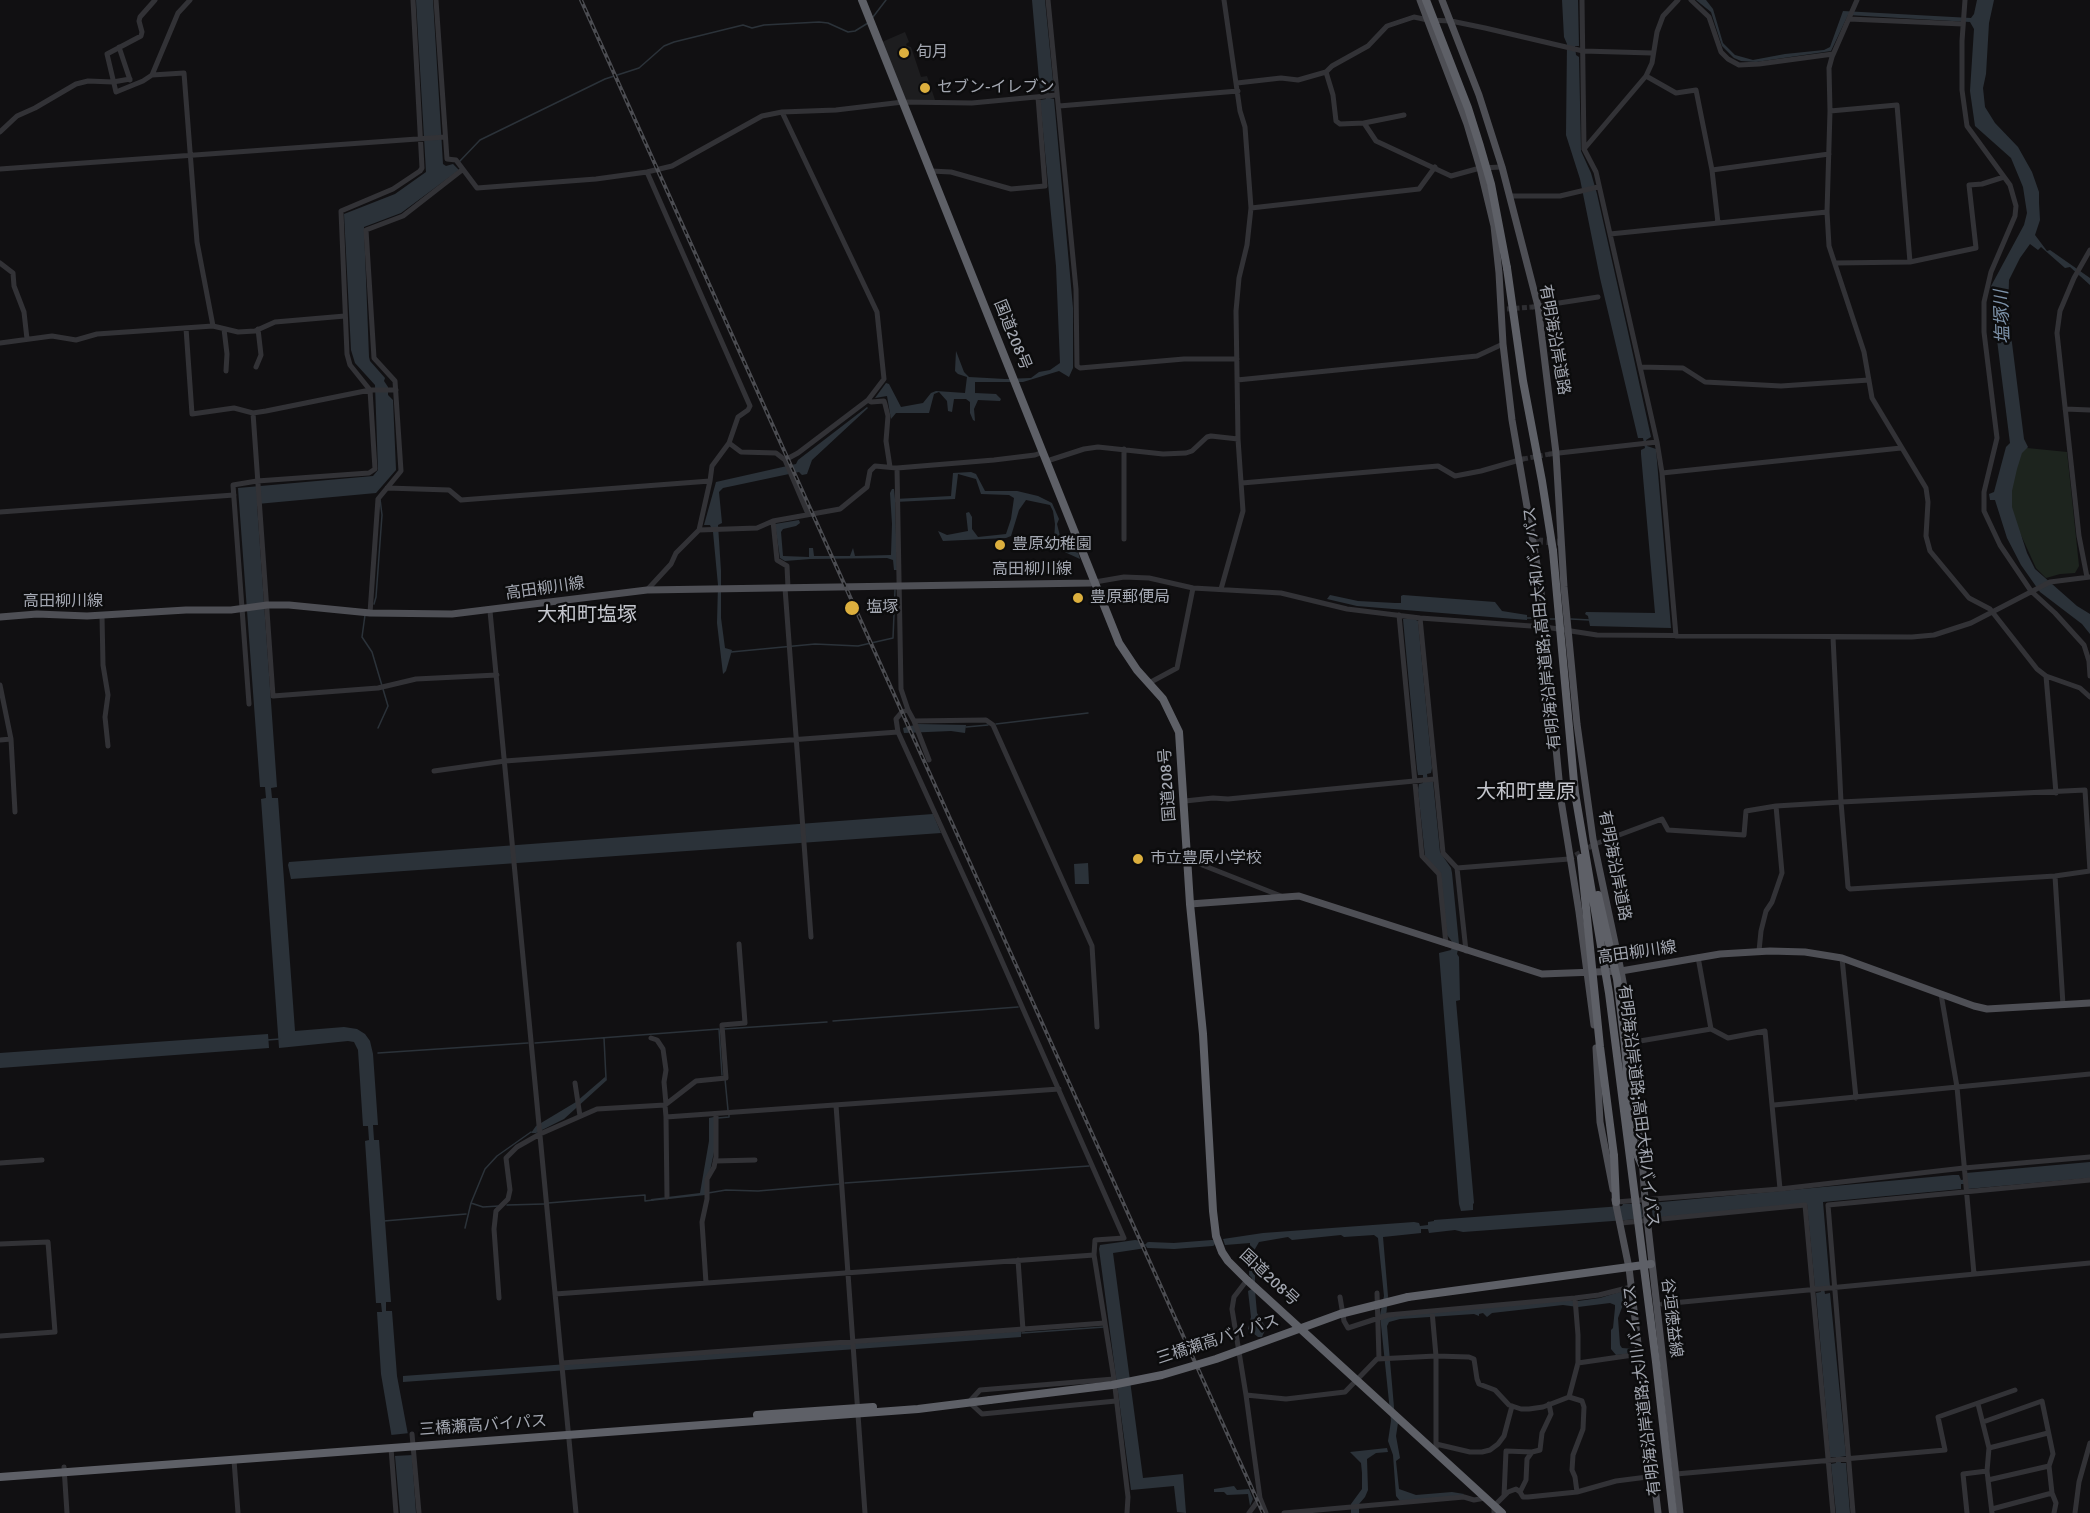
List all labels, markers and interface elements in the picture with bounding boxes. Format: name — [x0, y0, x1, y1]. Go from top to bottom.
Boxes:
place label: 旬月 — [916, 43, 948, 63]
marker: 旬月 — [897, 46, 911, 60]
place label: セブン-イレブン — [937, 78, 1055, 98]
marker: セブン-イレブン — [918, 81, 932, 95]
street label: 有明海沿岸道路 — [1535, 283, 1573, 397]
water label: 塩塚川 — [1991, 290, 2015, 344]
street label: 国道208号 — [989, 297, 1035, 373]
street label: 有明海沿岸道路;高田大和バイパス — [1521, 505, 1565, 751]
place label: 豊原幼稚園 — [1012, 535, 1092, 555]
marker: 豊原幼稚園 — [993, 538, 1007, 552]
street label: 高田柳川線 — [992, 560, 1072, 580]
street label: 高田柳川線 — [504, 574, 586, 604]
place label: 豊原郵便局 — [1090, 588, 1170, 608]
marker: 豊原郵便局 — [1071, 591, 1085, 605]
street label: 高田柳川線 — [23, 592, 103, 612]
place label: 塩塚 — [866, 598, 898, 618]
marker: 塩塚 — [843, 599, 861, 617]
district label: 大和町塩塚 — [537, 604, 637, 628]
street label: 国道208号 — [1156, 747, 1180, 823]
district label: 大和町豊原 — [1476, 781, 1576, 805]
street label: 有明海沿岸道路 — [1594, 809, 1634, 923]
place label: 市立豊原小学校 — [1150, 849, 1262, 869]
marker: 市立豊原小学校 — [1131, 852, 1145, 866]
street label: 高田柳川線 — [1596, 938, 1678, 968]
street label: 有明海沿岸道路;高田大和バイパス — [1614, 984, 1662, 1228]
street label: 国道208号 — [1235, 1246, 1303, 1310]
street label: 谷垣徳益線 — [1657, 1277, 1685, 1359]
street label: 有明海沿岸道路;大川バイパス — [1621, 1283, 1665, 1497]
street label: 三橋瀬高バイパス — [1154, 1311, 1282, 1369]
street label: 三橋瀬高バイパス — [418, 1412, 548, 1440]

